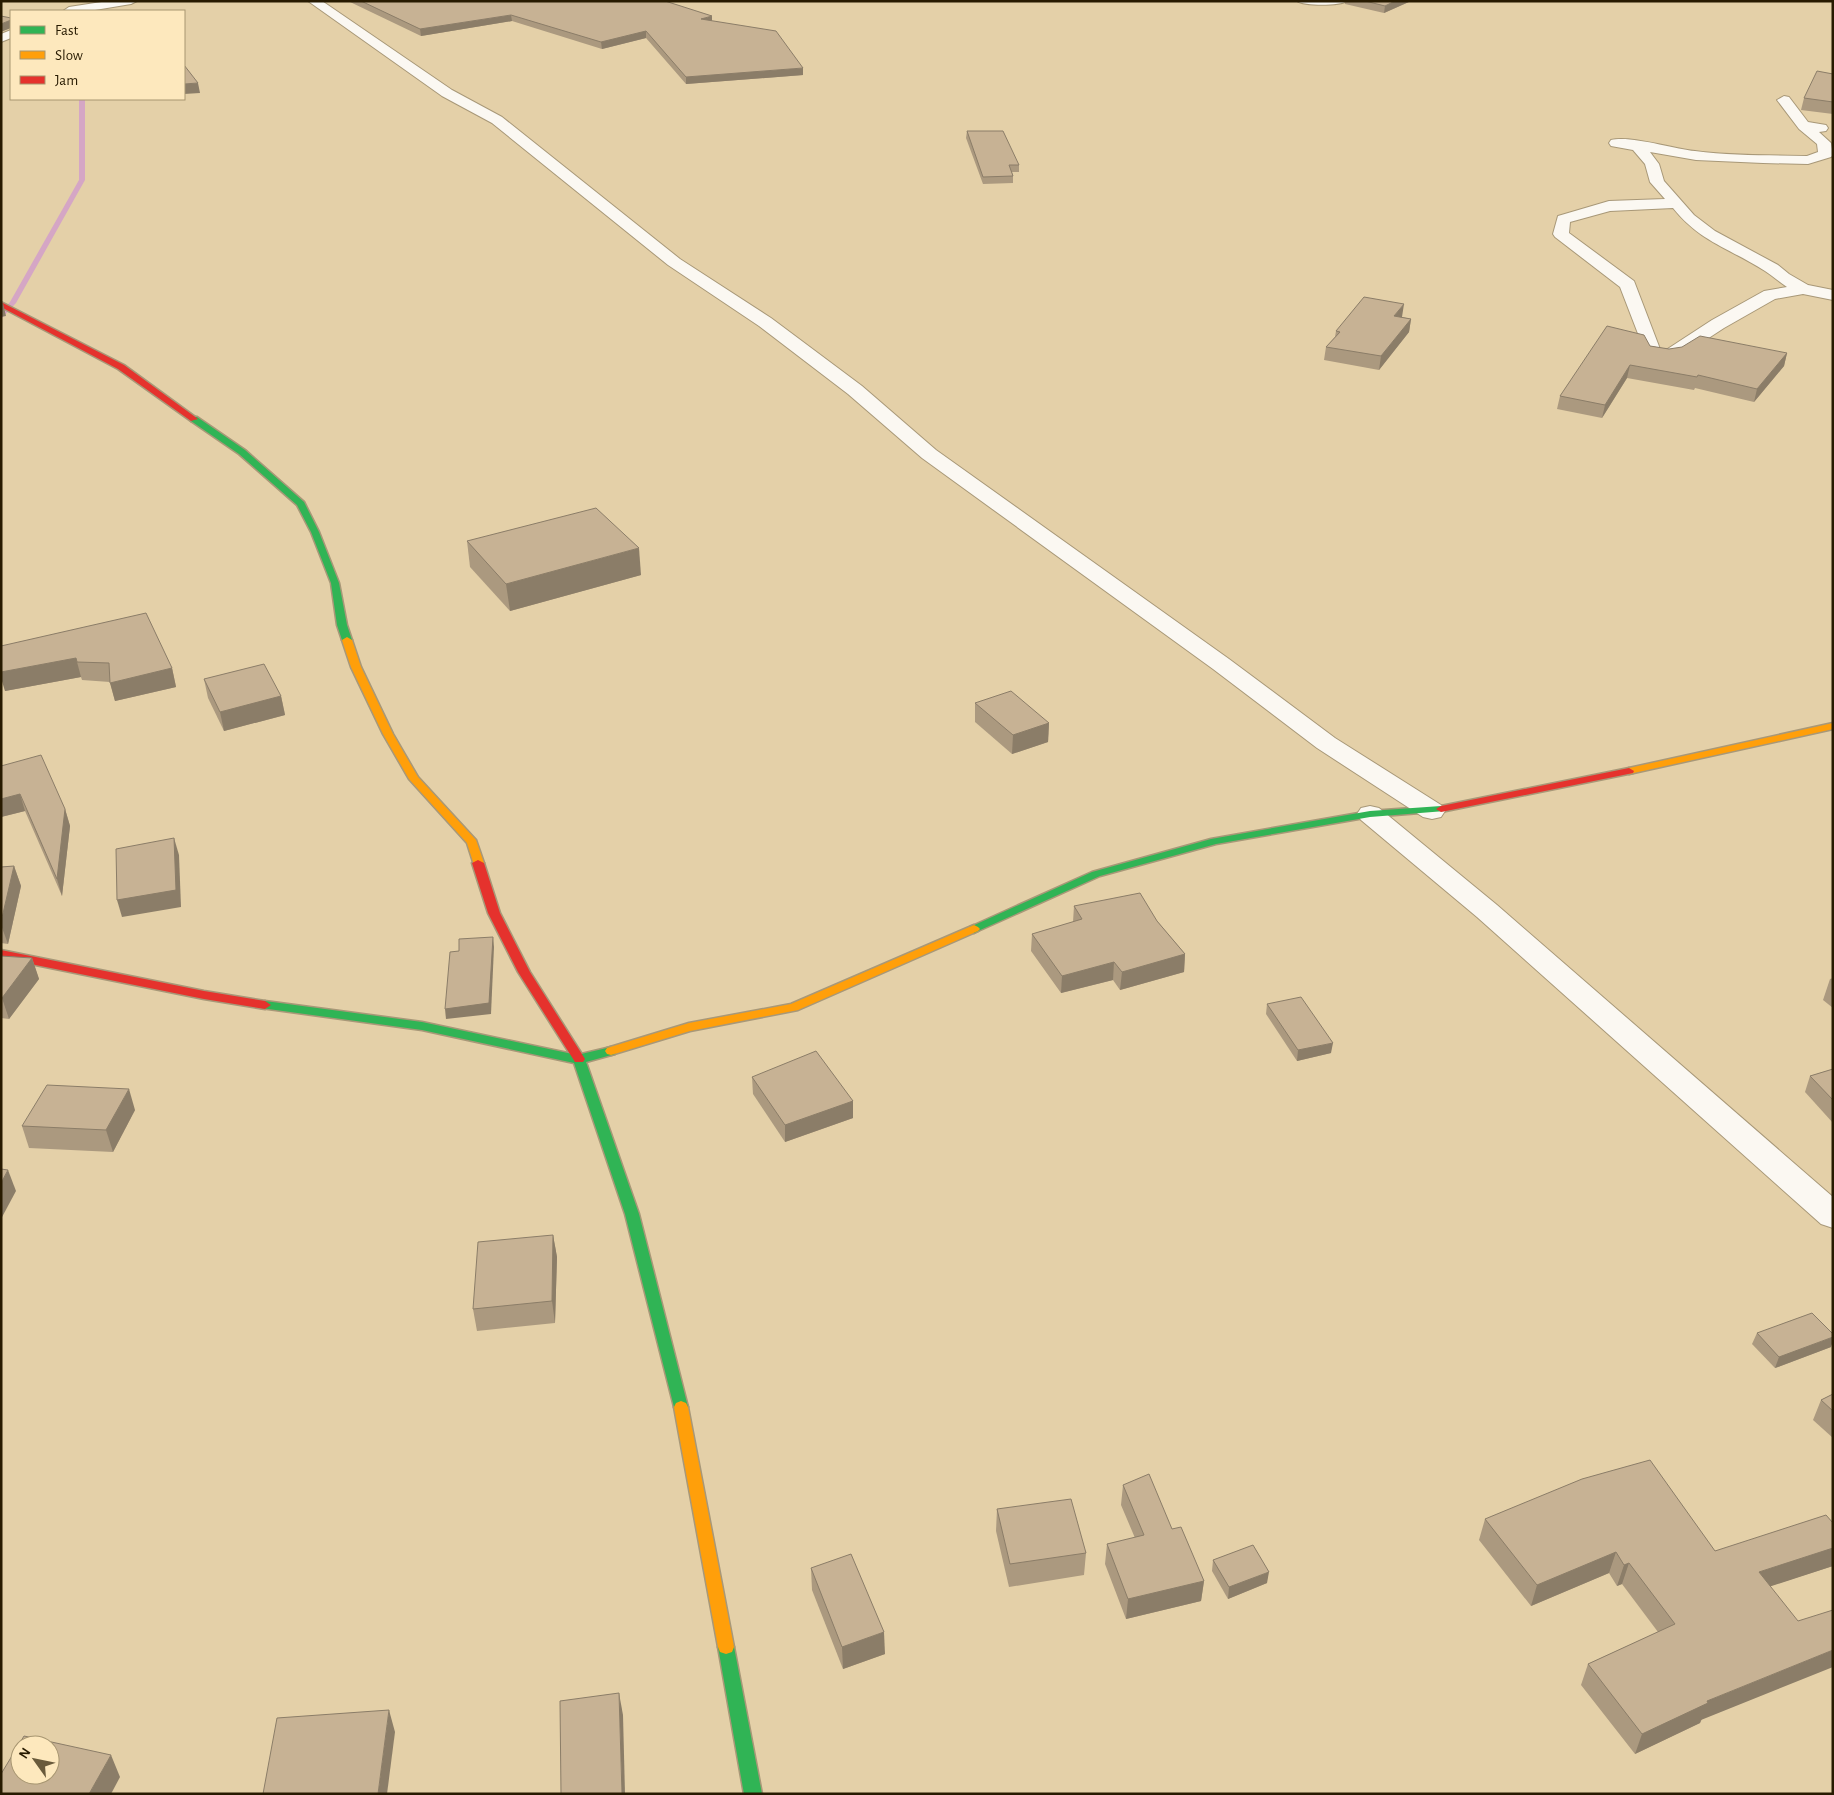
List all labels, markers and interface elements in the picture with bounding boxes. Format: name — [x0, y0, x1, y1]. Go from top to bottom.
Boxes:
legend — [10, 10, 185, 100]
text: Fast — [55, 23, 79, 38]
text: Slow — [55, 48, 83, 63]
text: Jam — [55, 73, 78, 88]
north arrow — [10, 1735, 60, 1785]
text: N — [16, 1746, 33, 1761]

